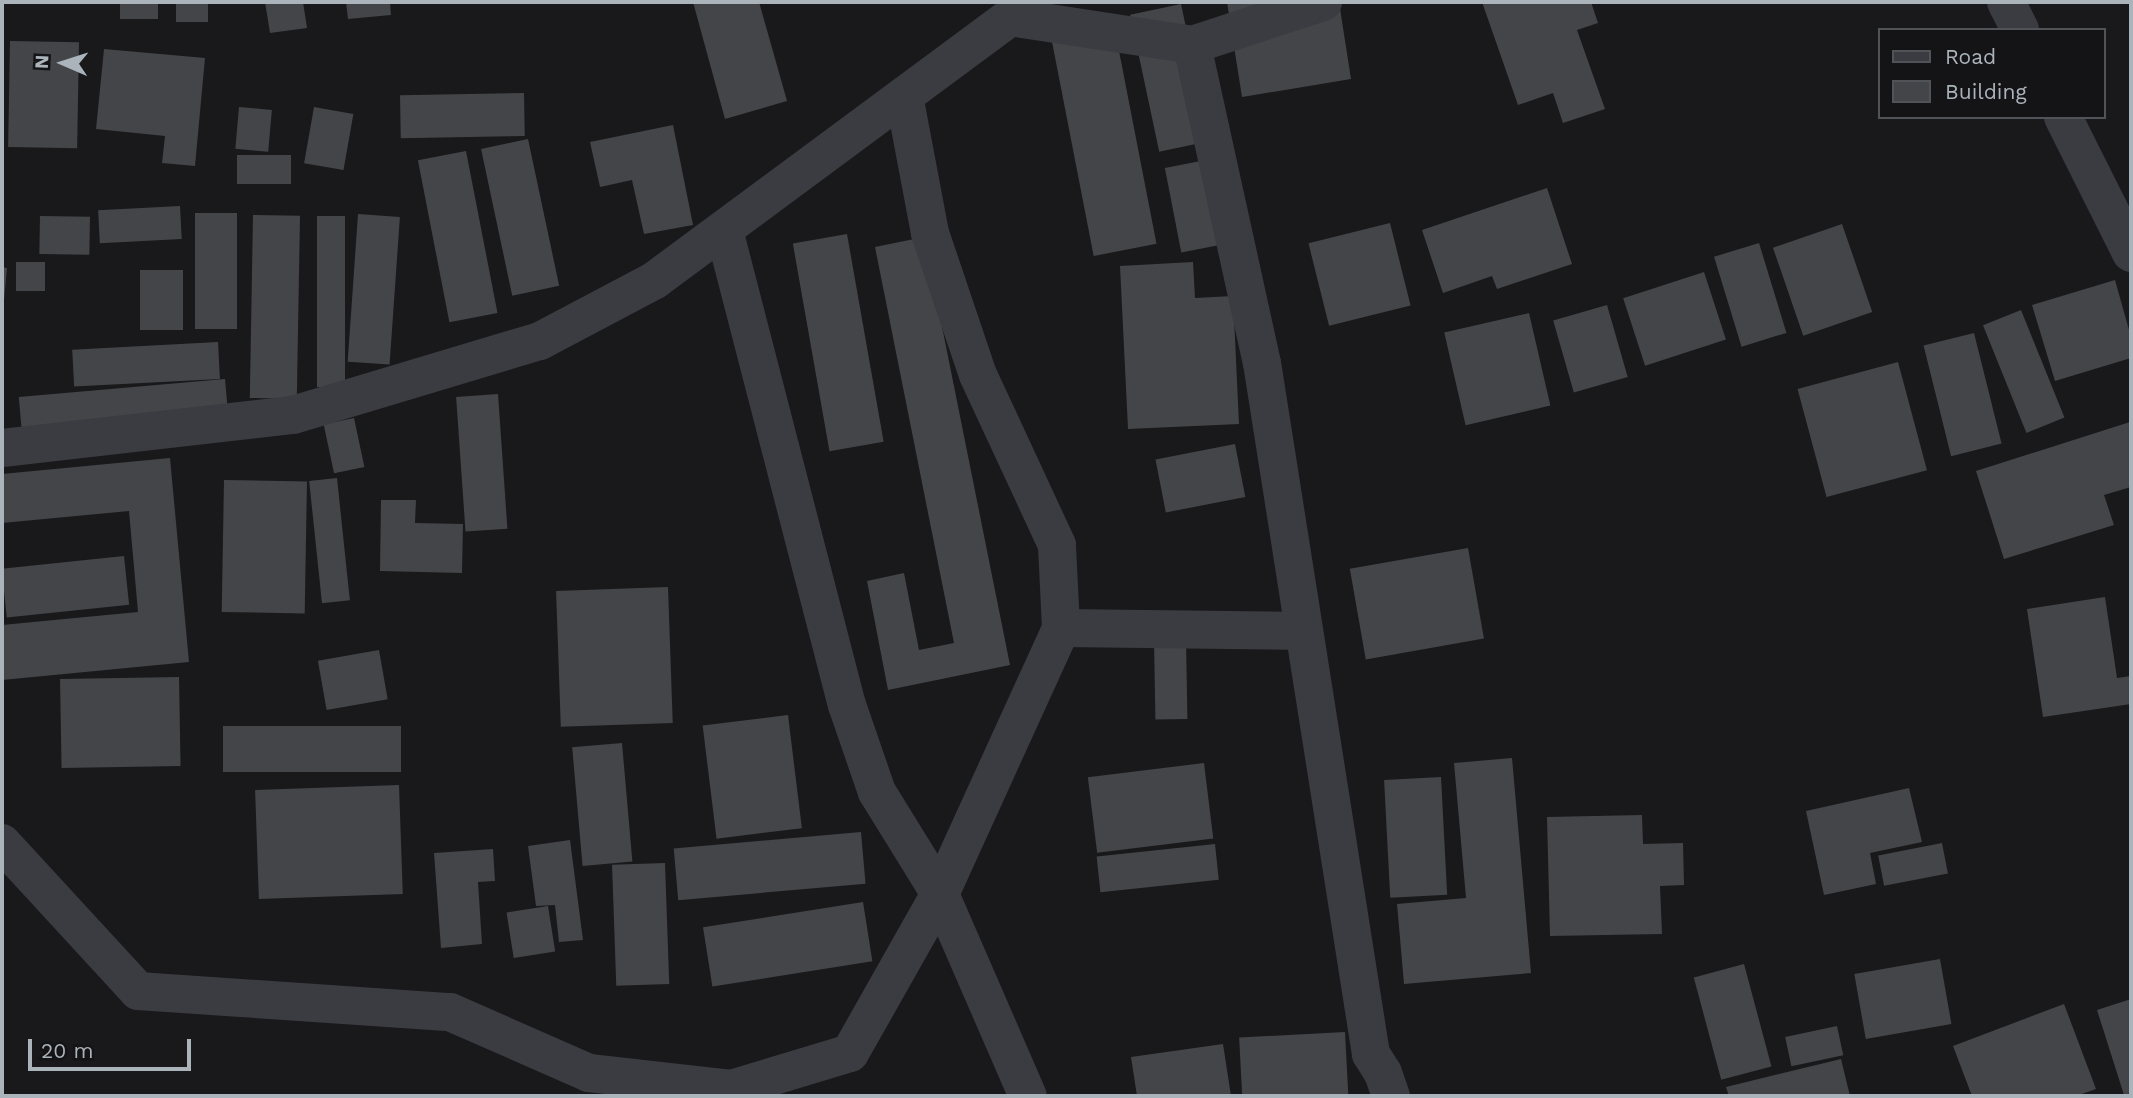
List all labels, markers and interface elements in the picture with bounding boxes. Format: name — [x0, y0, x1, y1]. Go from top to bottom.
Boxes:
north arrow — [28, 28, 98, 98]
legend — [1878, 28, 2105, 119]
text: Road — [1945, 44, 1996, 69]
text: N — [30, 54, 53, 70]
text: Building — [1945, 79, 2027, 104]
scale bar — [32, 1024, 194, 1068]
text: 20 m — [41, 1038, 93, 1063]

